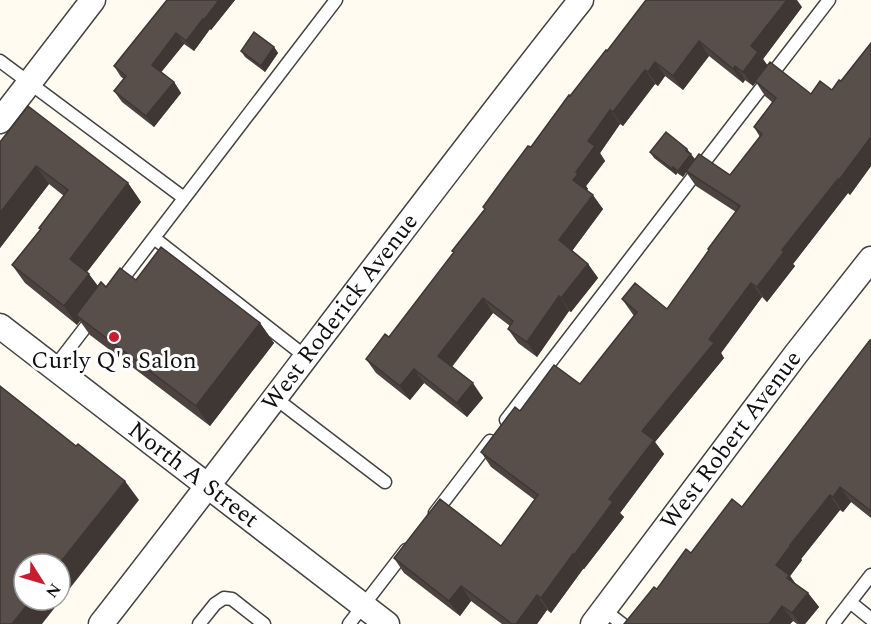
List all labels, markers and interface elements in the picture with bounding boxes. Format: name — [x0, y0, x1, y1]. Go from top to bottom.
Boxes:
street label: West Roderick Avenue — [253, 206, 427, 419]
marker: Curly Q's Salon — [107, 330, 121, 344]
place label: Curly Q's Salon — [31, 343, 197, 379]
street label: West Robert Avenue — [652, 343, 811, 538]
street label: North A Street — [120, 413, 267, 537]
north arrow — [12, 552, 72, 612]
text: N — [40, 578, 67, 603]

